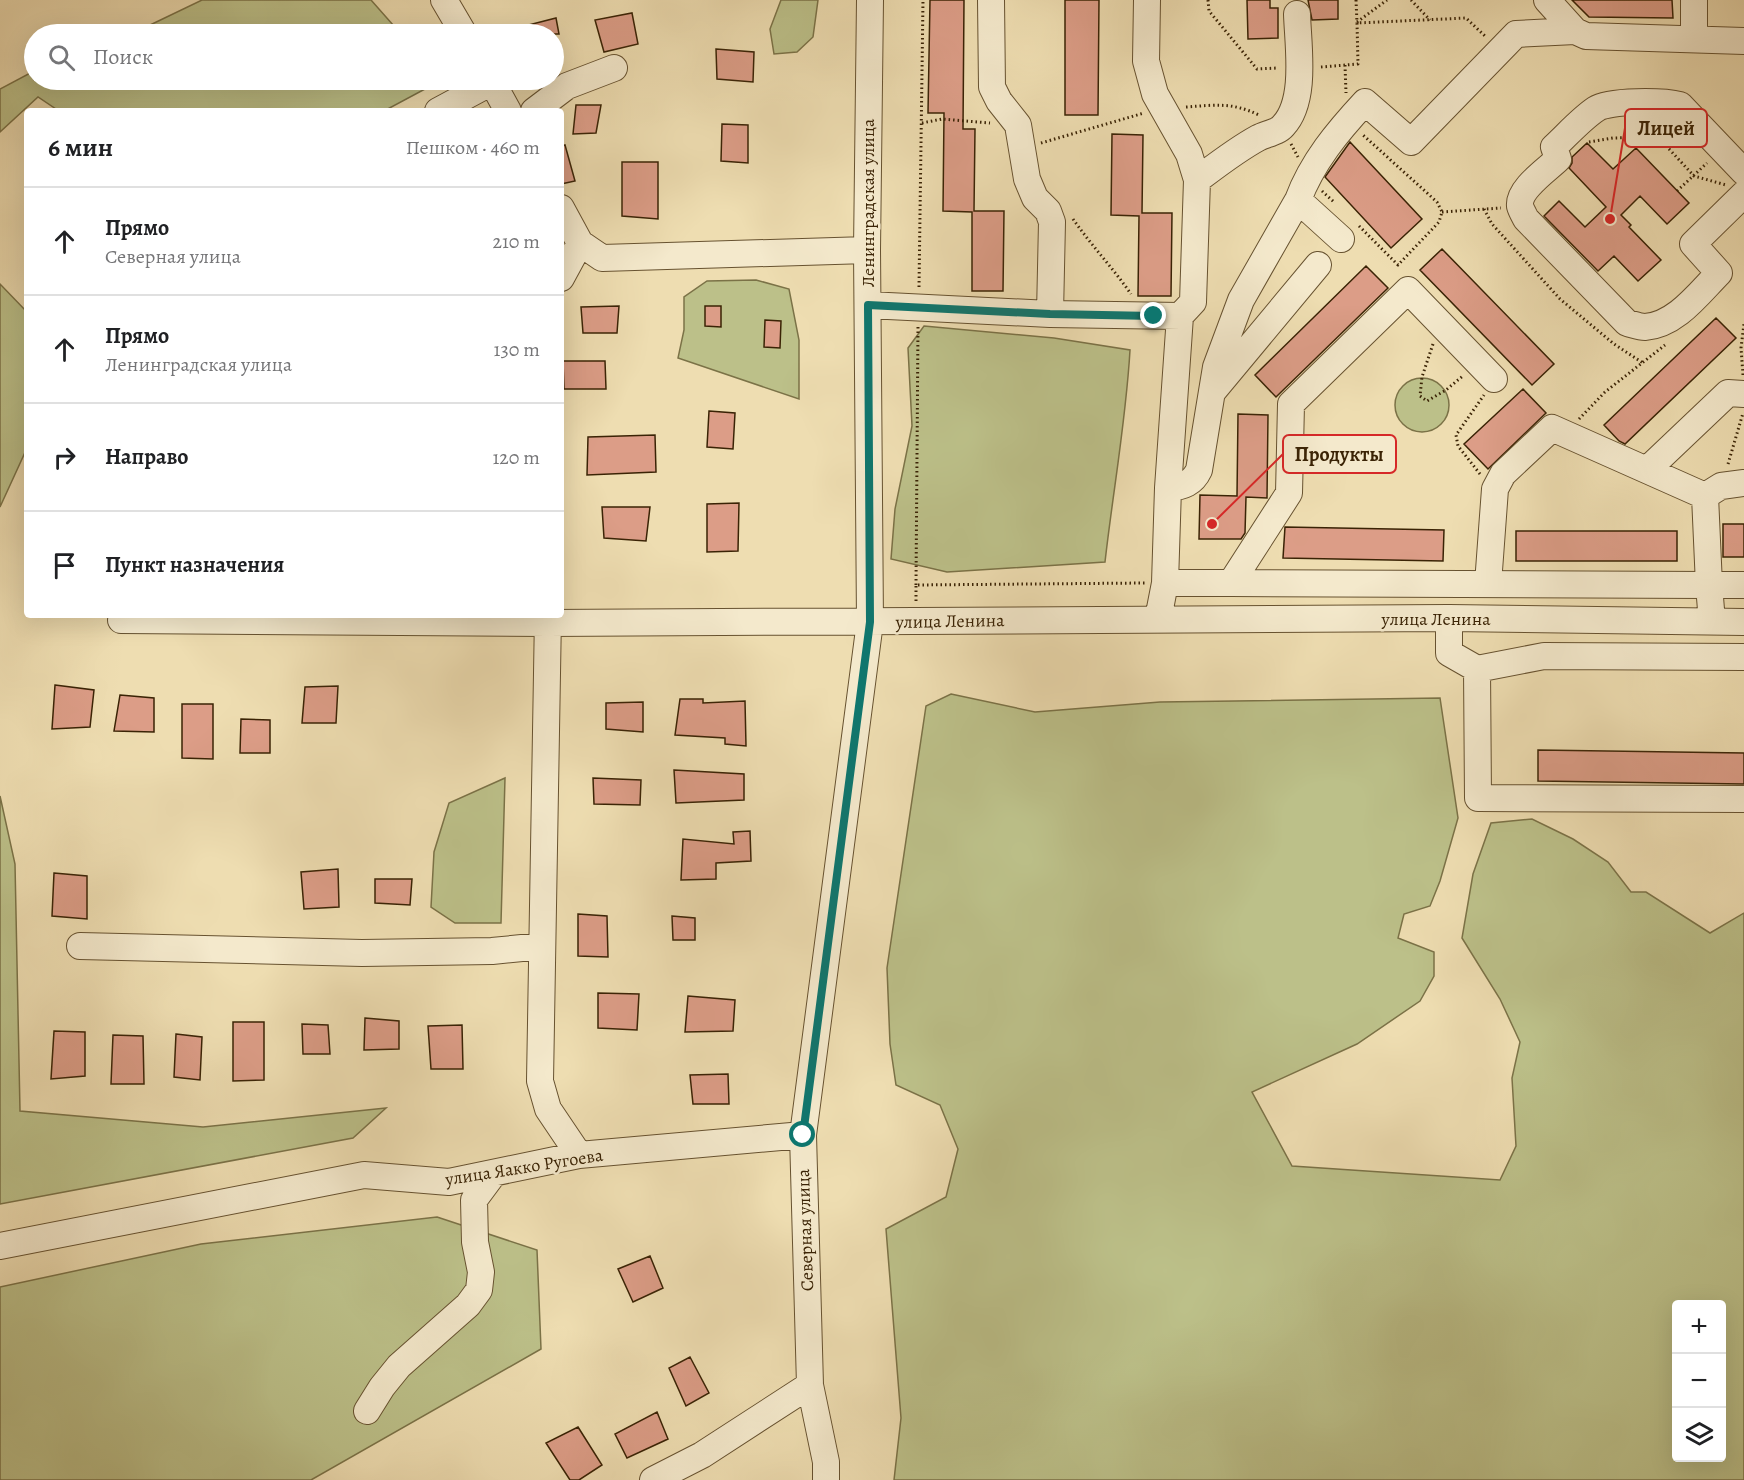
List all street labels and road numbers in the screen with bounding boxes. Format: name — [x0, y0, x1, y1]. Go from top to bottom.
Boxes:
street label: Ленинградская улица — [856, 118, 880, 287]
street label: улица Ленина — [1381, 607, 1491, 631]
street label: улица Ленина — [894, 608, 1005, 634]
street label: улица Яакко Ругоева — [442, 1143, 605, 1191]
street label: Северная улица — [791, 1168, 819, 1292]

